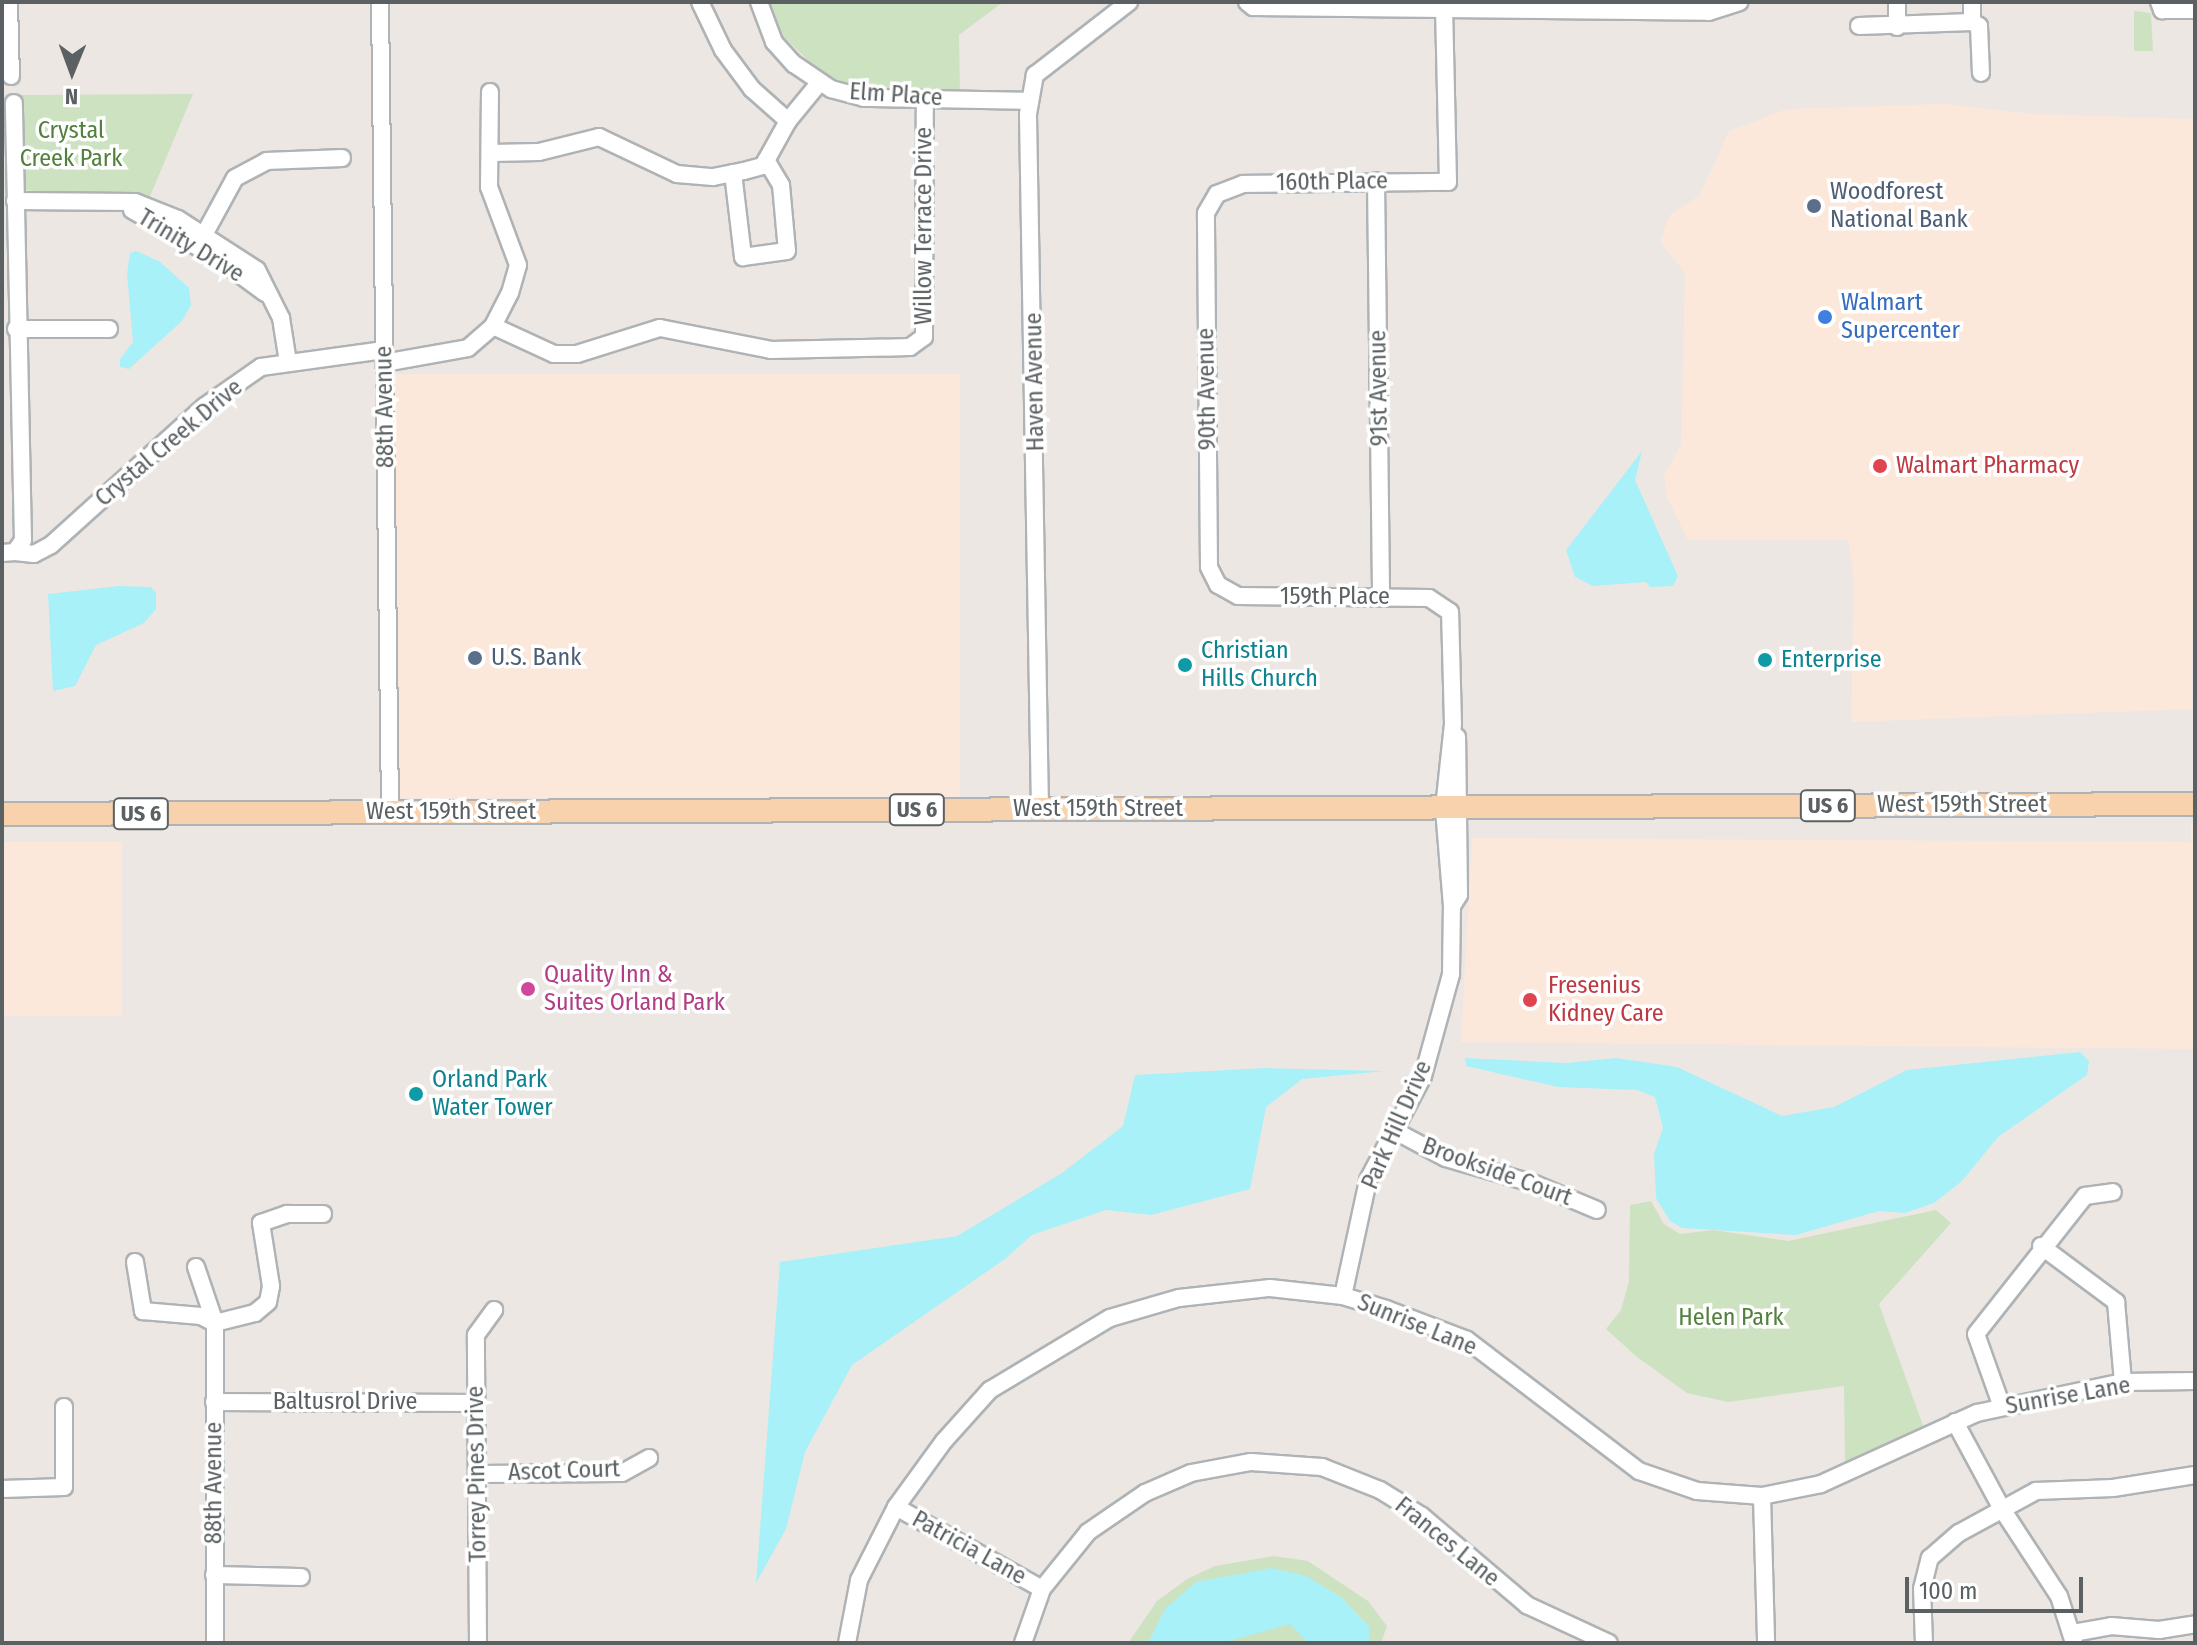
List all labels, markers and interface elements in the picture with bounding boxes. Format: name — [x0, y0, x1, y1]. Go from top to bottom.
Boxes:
north arrow — [32, 32, 112, 112]
street label: Elm Place — [848, 77, 944, 113]
text: N — [65, 83, 78, 110]
park label: Crystal Creek Park — [20, 117, 122, 173]
street label: Willow Terrace Drive — [910, 127, 938, 325]
street label: 160th Place — [1276, 167, 1388, 197]
place label: Woodforest National Bank — [1830, 178, 1968, 234]
marker: Woodforest National Bank — [1805, 197, 1823, 215]
street label: Trinity Drive — [133, 203, 249, 289]
place label: Walmart Supercenter — [1841, 289, 1960, 345]
marker: Walmart Supercenter — [1816, 308, 1834, 326]
street label: Haven Avenue — [1019, 312, 1051, 452]
street label: 90th Avenue — [1192, 328, 1222, 450]
street label: 91st Avenue — [1364, 330, 1394, 446]
street label: 88th Avenue — [370, 346, 400, 468]
street label: Crystal Creek Drive — [90, 373, 248, 513]
place label: Walmart Pharmacy — [1896, 452, 2079, 480]
marker: Walmart Pharmacy — [1871, 457, 1889, 475]
street label: 159th Place — [1280, 583, 1390, 611]
place label: Christian Hills Church — [1201, 637, 1318, 693]
place label: U.S. Bank — [491, 644, 581, 672]
place label: Enterprise — [1781, 646, 1882, 674]
marker: U.S. Bank — [466, 649, 484, 667]
marker: Enterprise — [1756, 651, 1774, 669]
marker: Christian Hills Church — [1176, 656, 1194, 674]
road number: US 6 — [1798, 788, 1858, 824]
street label: West 159th Street — [1877, 791, 2047, 819]
road number: US 6 — [887, 792, 947, 828]
street label: West 159th Street — [1013, 795, 1183, 823]
road number: US 6 — [111, 796, 171, 832]
street label: West 159th Street — [366, 798, 536, 826]
place label: Quality Inn & Suites Orland Park — [544, 961, 725, 1017]
place label: Fresenius Kidney Care — [1548, 972, 1664, 1028]
marker: Quality Inn & Suites Orland Park — [519, 980, 537, 998]
marker: Fresenius Kidney Care — [1519, 989, 1541, 1011]
street label: Park Hill Drive — [1356, 1056, 1438, 1194]
place label: Orland Park Water Tower — [432, 1066, 553, 1122]
marker: Orland Park Water Tower — [407, 1085, 425, 1103]
street label: Brookside Court — [1418, 1132, 1576, 1212]
street label: Sunrise Lane — [1353, 1288, 1481, 1362]
park label: Helen Park — [1678, 1304, 1784, 1332]
street label: Sunrise Lane — [2003, 1371, 2133, 1421]
street label: Torrey Pines Drive — [461, 1386, 493, 1562]
street label: Baltusrol Drive — [273, 1388, 417, 1416]
street label: 88th Avenue — [200, 1422, 228, 1544]
street label: Ascot Court — [508, 1455, 620, 1487]
street label: Frances Lane — [1389, 1491, 1505, 1593]
street label: Patricia Lane — [907, 1505, 1031, 1591]
scale bar — [1909, 1561, 2087, 1611]
text: 100 m — [1919, 1577, 1977, 1605]

